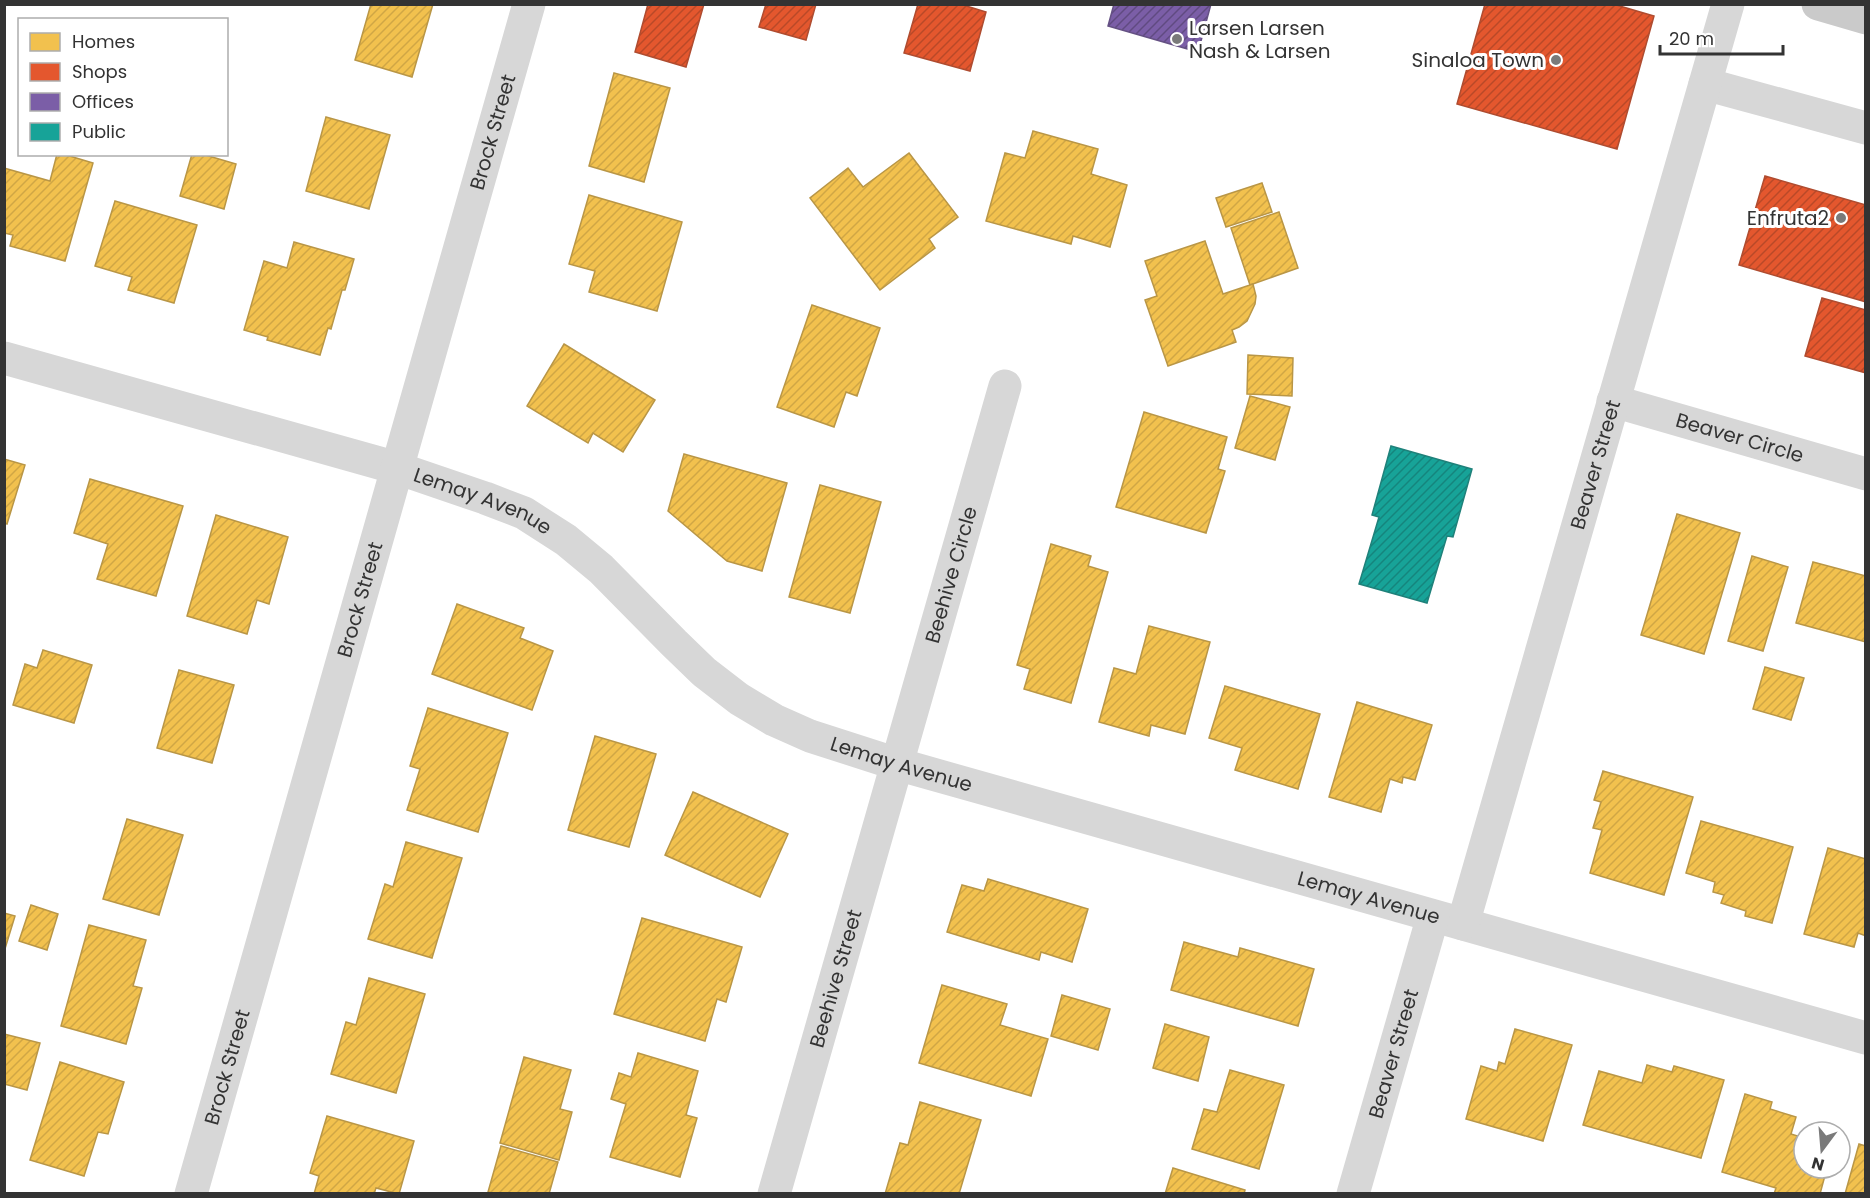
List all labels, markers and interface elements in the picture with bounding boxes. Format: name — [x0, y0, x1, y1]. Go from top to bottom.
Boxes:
place label: Larsen Larsen Nash & Larsen — [1189, 14, 1331, 65]
legend — [18, 18, 228, 156]
scale bar — [1660, 18, 1783, 56]
text: 20 m — [1669, 26, 1714, 51]
text: Homes — [72, 29, 135, 54]
marker: Larsen Larsen Nash & Larsen — [1170, 32, 1184, 46]
place label: Sinaloa Town — [1412, 46, 1544, 74]
marker: Sinaloa Town — [1549, 53, 1563, 67]
text: Shops — [72, 59, 127, 84]
street label: Brock Street — [463, 71, 522, 193]
text: Offices — [72, 89, 134, 114]
text: Public — [72, 119, 126, 144]
place label: Enfruta2 — [1747, 204, 1829, 232]
marker: Enfruta2 — [1834, 211, 1848, 225]
street label: Beaver Street — [1563, 397, 1627, 533]
street label: Beaver Circle — [1673, 406, 1807, 469]
street label: Lemay Avenue — [410, 461, 557, 541]
street label: Beehive Circle — [918, 503, 984, 646]
street label: Brock Street — [330, 538, 390, 661]
street label: Lemay Avenue — [827, 729, 976, 799]
street label: Lemay Avenue — [1294, 864, 1443, 931]
street label: Beehive Street — [803, 906, 869, 1051]
street label: Beaver Street — [1361, 986, 1425, 1122]
street label: Brock Street — [197, 1006, 257, 1128]
north arrow — [1792, 1120, 1852, 1180]
text: N — [1809, 1151, 1827, 1177]

